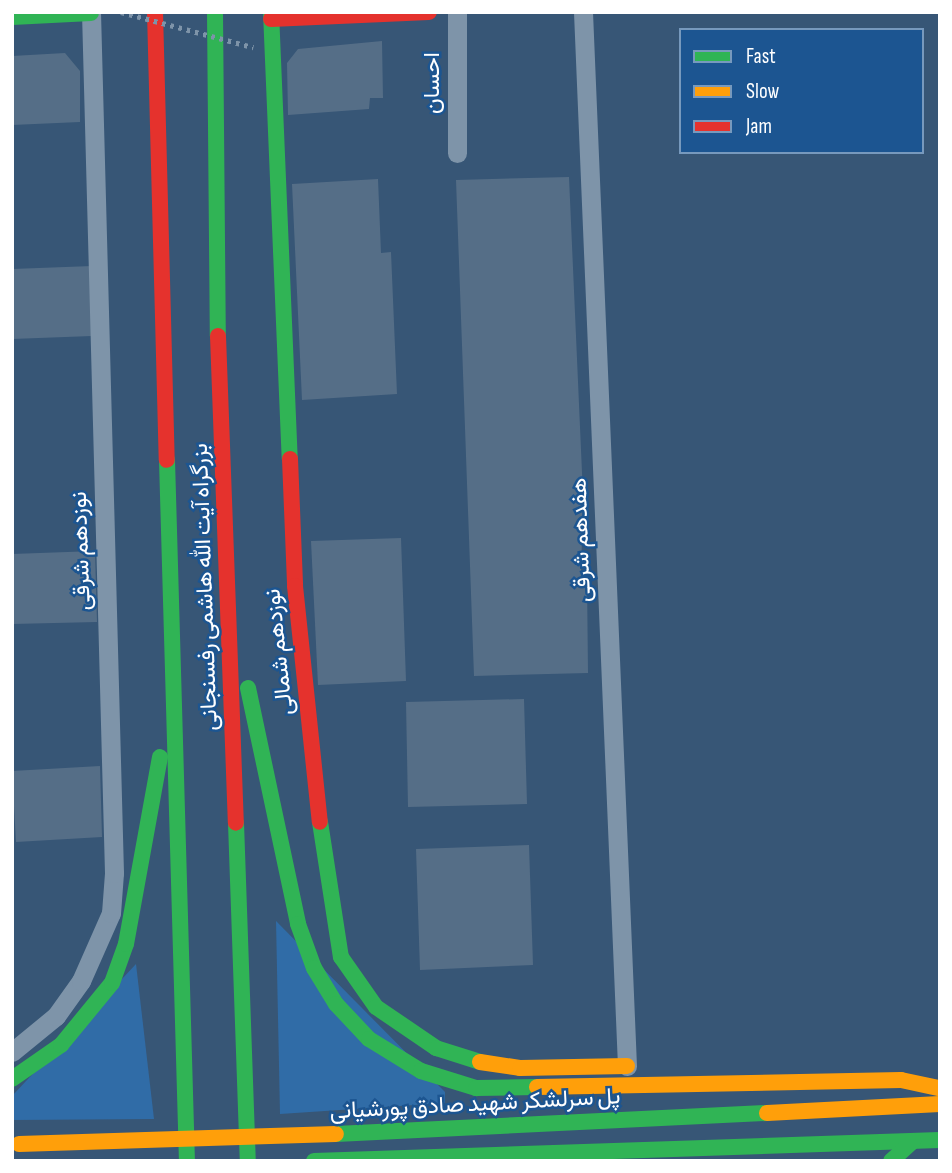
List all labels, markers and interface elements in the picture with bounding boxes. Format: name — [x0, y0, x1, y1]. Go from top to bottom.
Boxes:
legend — [679, 28, 924, 154]
text: Fast — [746, 44, 776, 69]
street label: احسان — [418, 52, 446, 114]
text: Slow — [746, 79, 779, 104]
text: Jam — [746, 114, 772, 139]
street label: بزرگراه آیت الله هاشمی رفسنجانی — [186, 443, 224, 731]
street label: هفدهم شرقی — [565, 477, 597, 603]
street label: نوزدهم شرقی — [65, 491, 97, 611]
street label: نوزدهم شمالی — [259, 587, 299, 717]
street label: پل سرلشکر شهید صادق پورشیانی — [329, 1083, 621, 1125]

